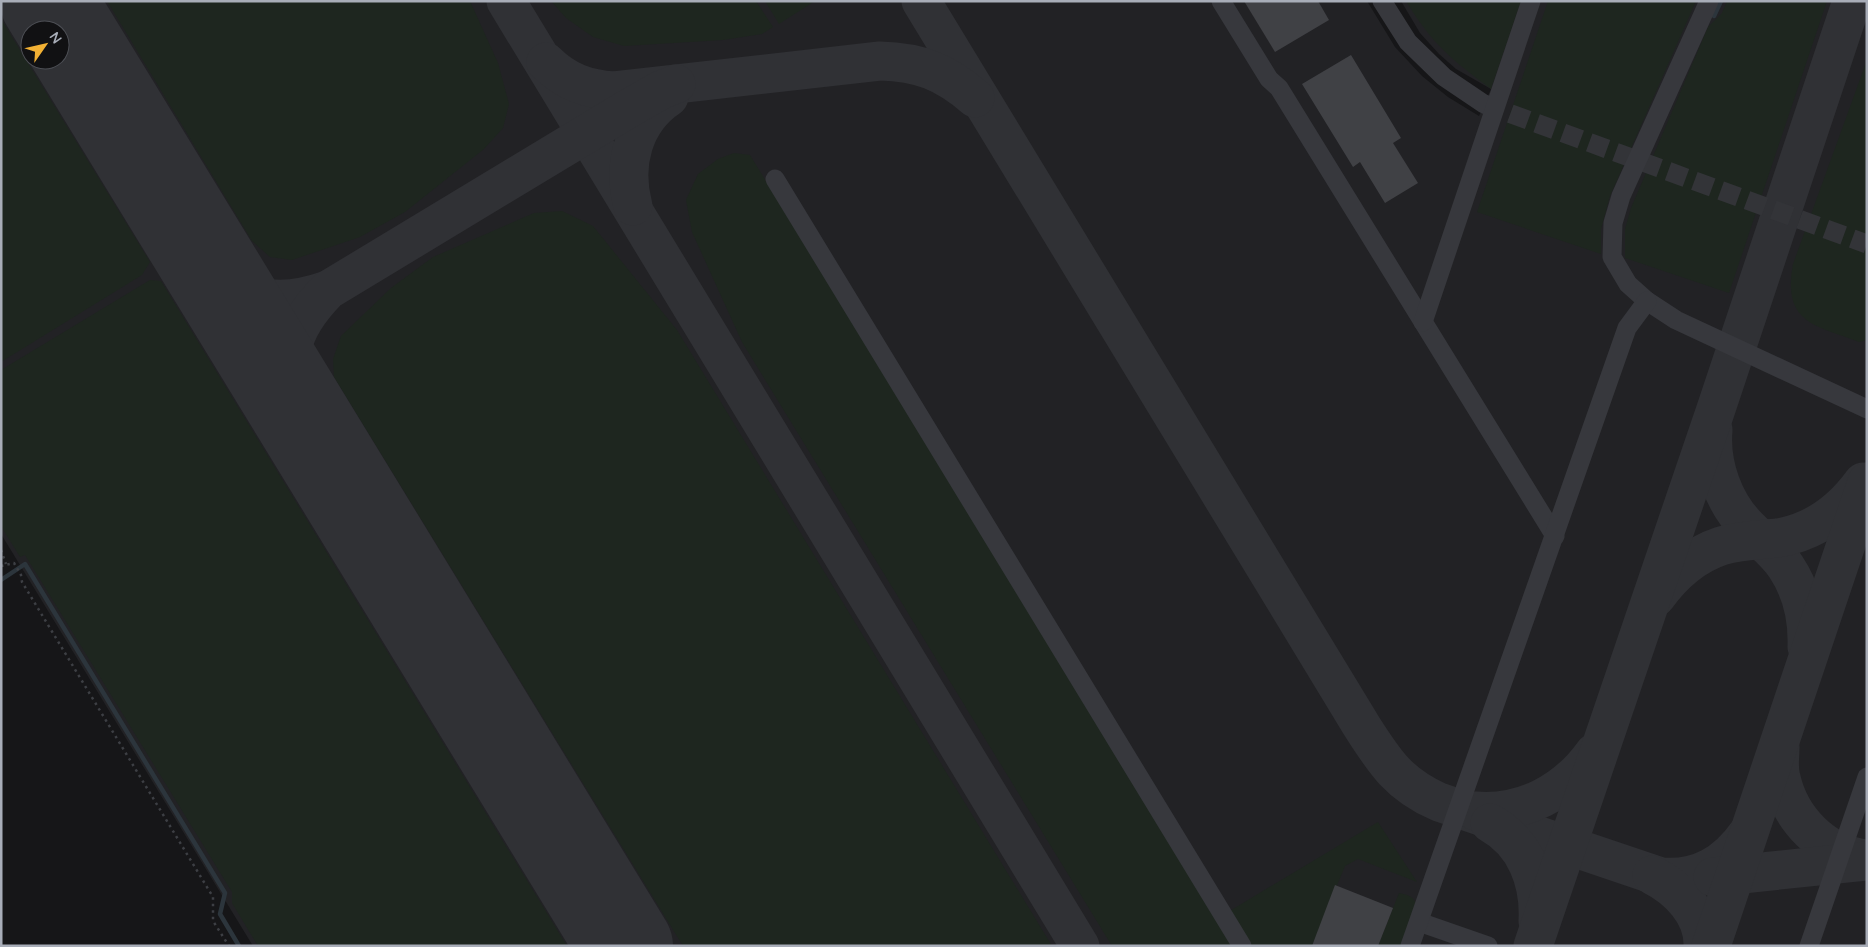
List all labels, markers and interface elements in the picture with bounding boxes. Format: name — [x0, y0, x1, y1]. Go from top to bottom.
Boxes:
north arrow — [20, 20, 70, 70]
text: N — [45, 28, 66, 47]

